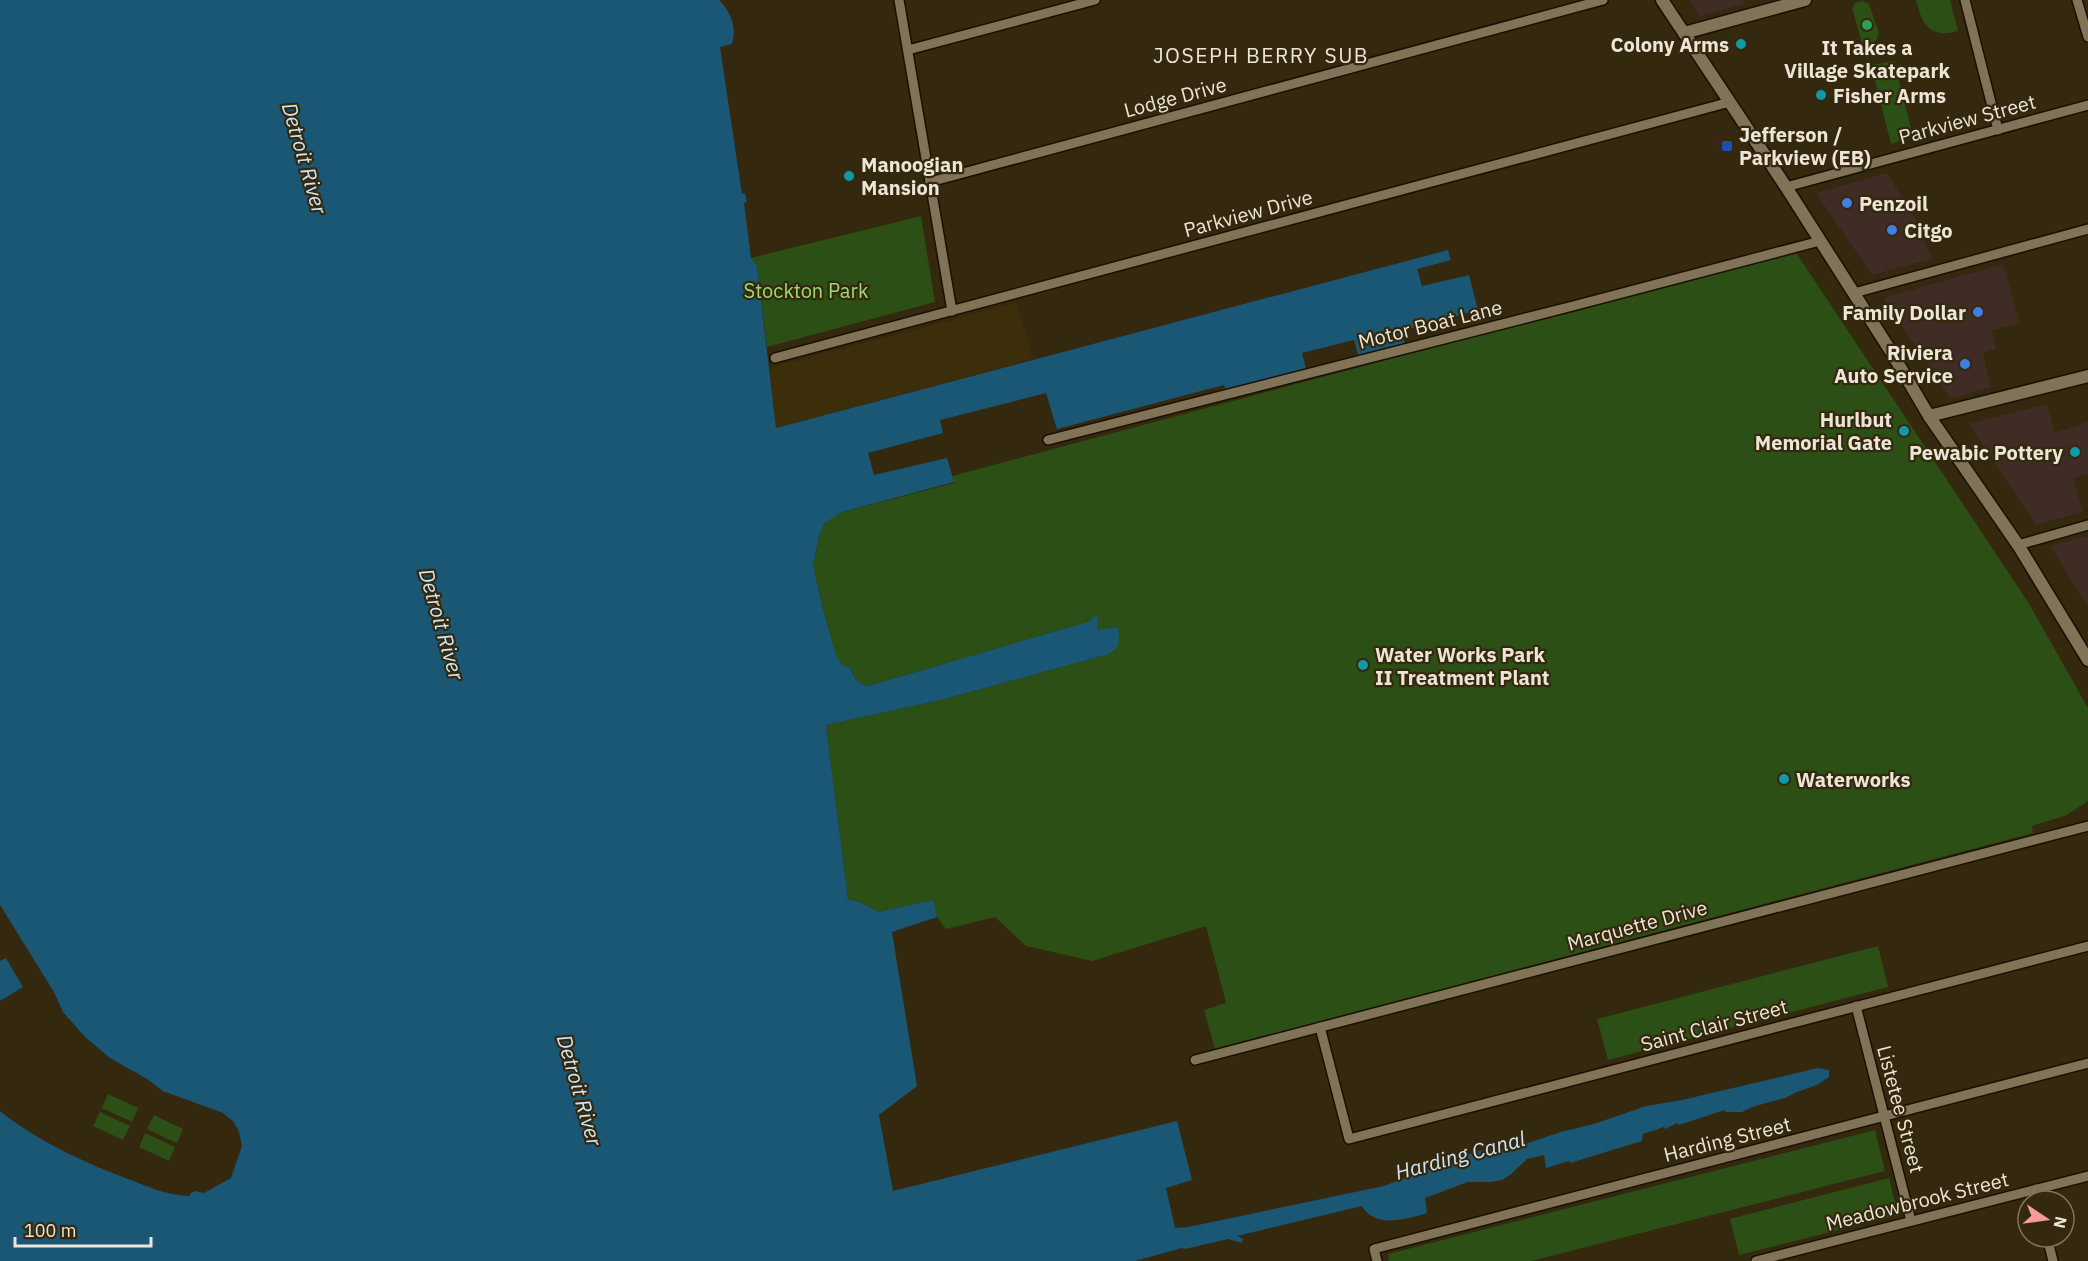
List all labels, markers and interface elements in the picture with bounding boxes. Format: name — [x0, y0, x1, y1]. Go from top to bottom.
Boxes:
marker: It Takes a Village Skatepark — [1860, 18, 1874, 32]
place label: Colony Arms — [1610, 31, 1729, 58]
place label: It Takes a Village Skatepark — [1784, 34, 1951, 84]
marker: Colony Arms — [1734, 37, 1748, 51]
district label: JOSEPH BERRY SUB — [1153, 41, 1369, 69]
street label: Lodge Drive — [1121, 70, 1229, 124]
place label: Fisher Arms — [1833, 82, 1946, 109]
marker: Fisher Arms — [1814, 88, 1828, 102]
street label: Parkview Street — [1895, 88, 2039, 150]
water label: Detroit River — [276, 99, 335, 218]
place label: Jefferson / Parkview (EB) — [1739, 121, 1871, 171]
marker: Jefferson / Parkview (EB) — [1720, 139, 1734, 153]
place label: Manoogian Mansion — [861, 151, 963, 201]
marker: Manoogian Mansion — [842, 169, 856, 183]
street label: Parkview Drive — [1181, 183, 1315, 243]
place label: Penzoil — [1859, 190, 1928, 217]
marker: Penzoil — [1840, 196, 1854, 210]
place label: Citgo — [1904, 217, 1953, 244]
marker: Citgo — [1885, 223, 1899, 237]
park label: Stockton Park — [744, 277, 869, 304]
street label: Motor Boat Lane — [1355, 293, 1505, 355]
place label: Family Dollar — [1842, 299, 1966, 326]
marker: Family Dollar — [1971, 305, 1985, 319]
place label: Riviera Auto Service — [1834, 339, 1953, 389]
marker: Riviera Auto Service — [1958, 357, 1972, 371]
place label: Hurlbut Memorial Gate — [1755, 406, 1892, 456]
marker: Hurlbut Memorial Gate — [1897, 424, 1911, 438]
place label: Pewabic Pottery — [1909, 439, 2063, 466]
marker: Pewabic Pottery — [2068, 445, 2082, 459]
water label: Detroit River — [413, 565, 472, 684]
place label: Water Works Park II Treatment Plant — [1375, 641, 1549, 691]
marker: Water Works Park II Treatment Plant — [1356, 658, 1370, 672]
place label: Waterworks — [1796, 766, 1911, 793]
marker: Waterworks — [1777, 772, 1791, 786]
street label: Marquette Drive — [1564, 893, 1710, 957]
street label: Saint Clair Street — [1638, 992, 1790, 1058]
water label: Detroit River — [551, 1031, 610, 1150]
street label: Listetee Street — [1871, 1042, 1931, 1176]
street label: Harding Street — [1661, 1110, 1793, 1168]
water label: Harding Canal — [1392, 1124, 1529, 1186]
street label: Meadowbrook Street — [1823, 1165, 2011, 1237]
north arrow — [2016, 1189, 2076, 1249]
scale bar — [15, 1210, 152, 1248]
text: N — [2050, 1214, 2072, 1230]
text: 100 m — [24, 1219, 76, 1242]

